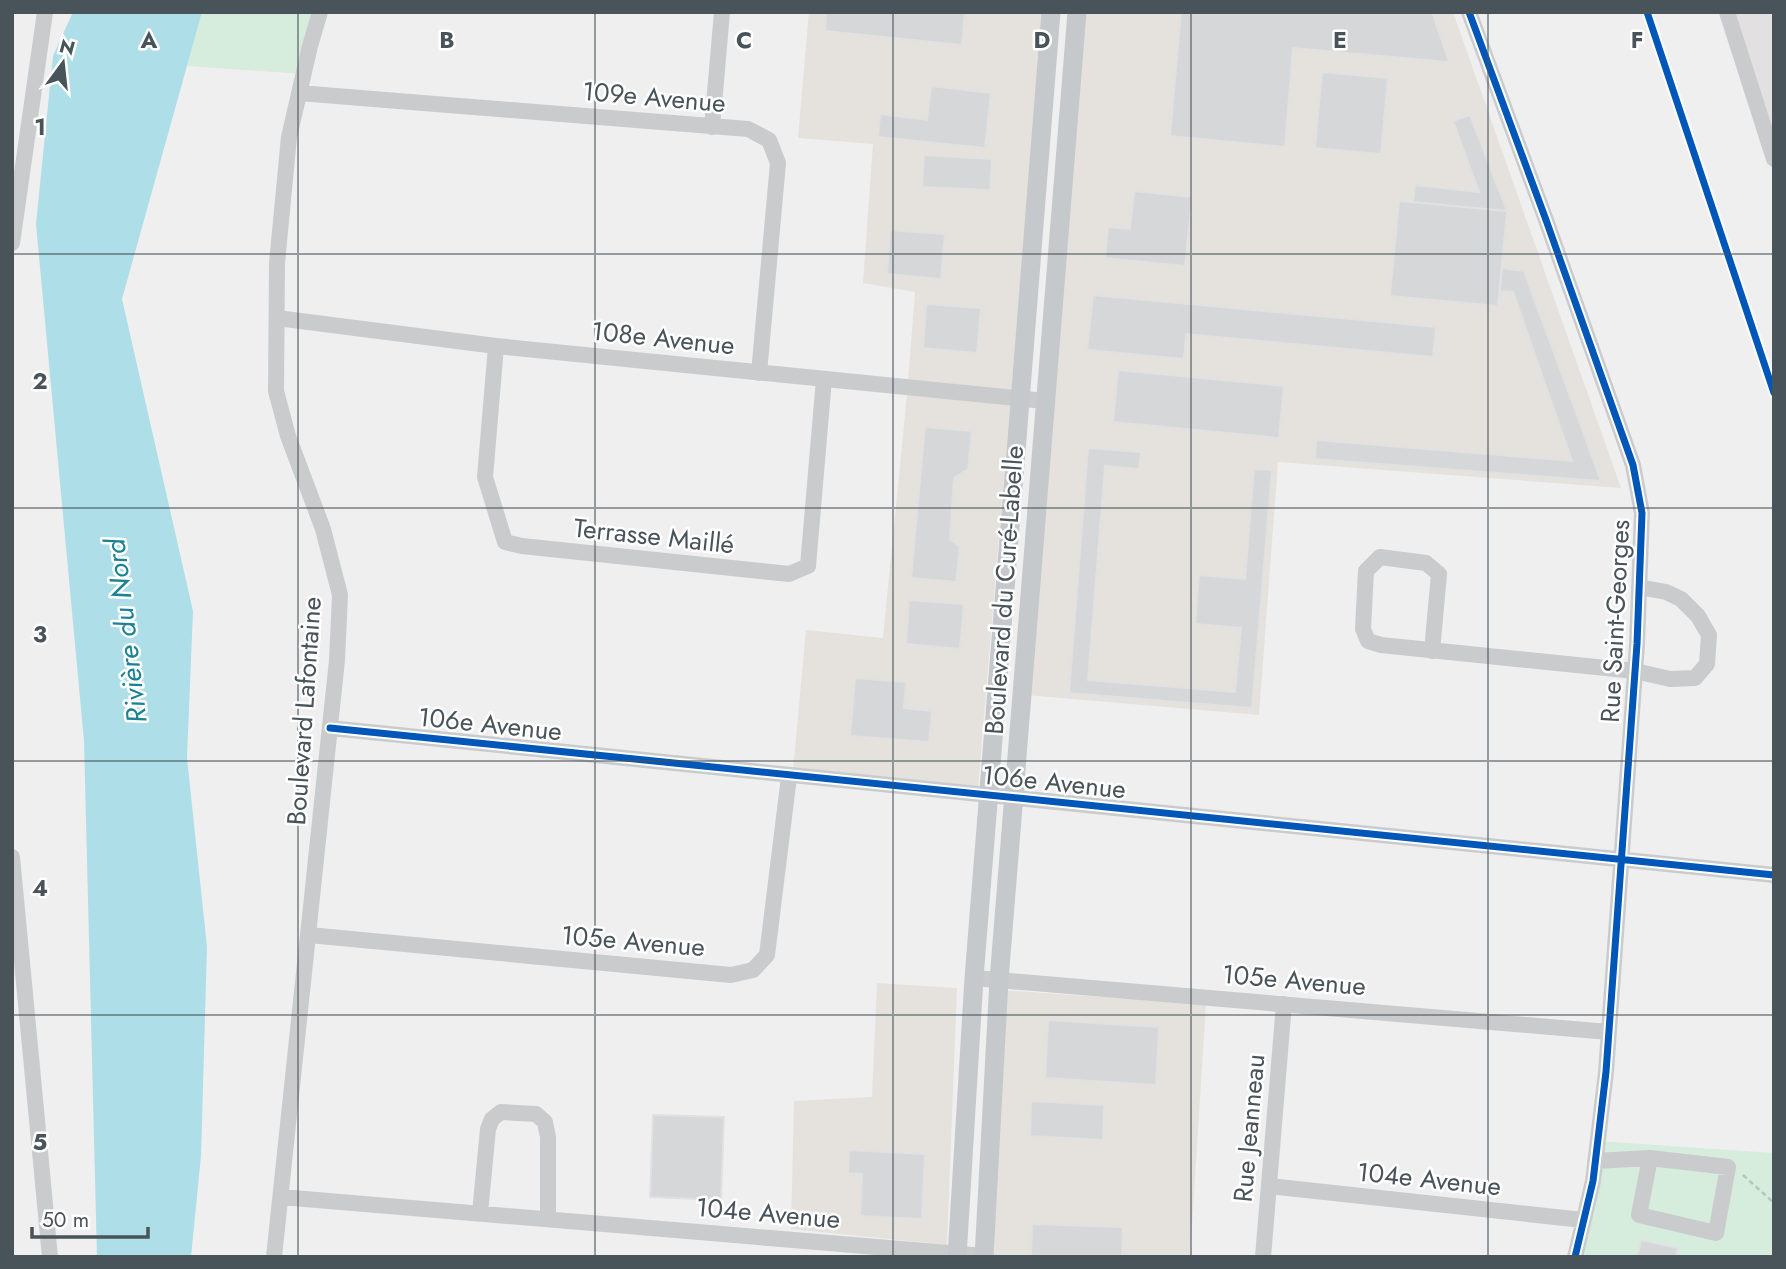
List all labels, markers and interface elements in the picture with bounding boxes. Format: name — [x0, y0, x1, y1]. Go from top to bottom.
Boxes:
text: A — [140, 23, 158, 57]
text: B — [439, 23, 455, 57]
text: C — [736, 23, 752, 57]
text: D — [1034, 23, 1051, 57]
text: E — [1333, 23, 1347, 57]
text: F — [1631, 23, 1643, 57]
north arrow — [28, 28, 98, 98]
text: N — [56, 32, 78, 62]
street label: 109e Avenue — [581, 72, 727, 122]
text: 1 — [34, 110, 46, 144]
street label: 108e Avenue — [590, 312, 736, 364]
text: 2 — [32, 364, 48, 398]
street label: Boulevard du Curé-Labelle — [975, 444, 1033, 736]
street label: Terrasse Maillé — [572, 509, 736, 563]
street label: Rue Saint-Georges — [1591, 519, 1639, 723]
water label: Rivière du Nord — [94, 535, 158, 726]
street label: Boulevard Lafontaine — [277, 596, 331, 826]
text: 3 — [33, 617, 47, 651]
street label: 106e Avenue — [416, 698, 564, 750]
street label: 106e Avenue — [980, 756, 1128, 808]
text: 4 — [32, 871, 48, 905]
street label: 105e Avenue — [560, 916, 706, 966]
street label: 105e Avenue — [1221, 955, 1367, 1005]
street label: Rue Jeanneau — [1224, 1052, 1274, 1204]
text: 5 — [33, 1125, 47, 1159]
street label: 104e Avenue — [1355, 1153, 1503, 1205]
street label: 104e Avenue — [694, 1188, 842, 1238]
scale bar — [32, 1196, 147, 1240]
text: 50 m — [42, 1205, 89, 1235]

